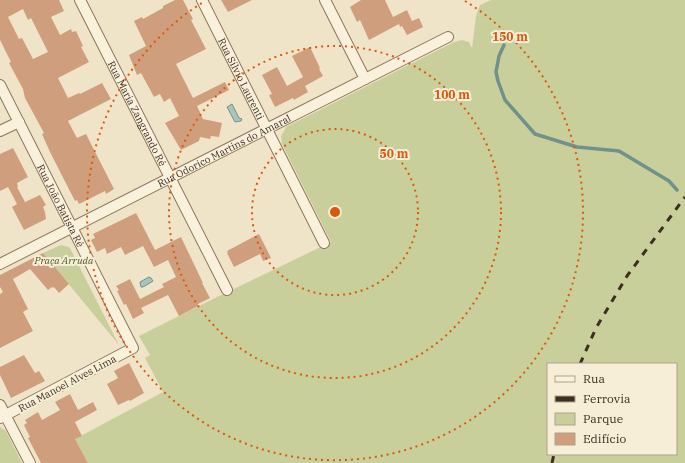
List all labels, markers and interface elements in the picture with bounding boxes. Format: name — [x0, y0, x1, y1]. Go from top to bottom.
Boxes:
text: 150 m — [492, 29, 528, 44]
street label: Rua Sílvio Laurenti — [215, 36, 267, 122]
street label: Rua Maria Zangrando Ré — [105, 59, 169, 168]
text: 100 m — [434, 87, 470, 102]
street label: Rua Odorico Martins do Amaral — [155, 112, 293, 190]
text: 50 m — [380, 146, 409, 161]
street label: Rua João Batista Ré — [34, 162, 87, 249]
centre of rings — [328, 205, 342, 219]
park label: Praça Arruda — [34, 254, 94, 267]
street label: Rua Manoel Alves Lima — [16, 352, 119, 415]
legend — [547, 363, 677, 455]
text: Rua — [583, 371, 605, 386]
text: Ferrovia — [583, 391, 631, 406]
text: Parque — [583, 411, 623, 426]
text: Edifício — [583, 431, 627, 446]

